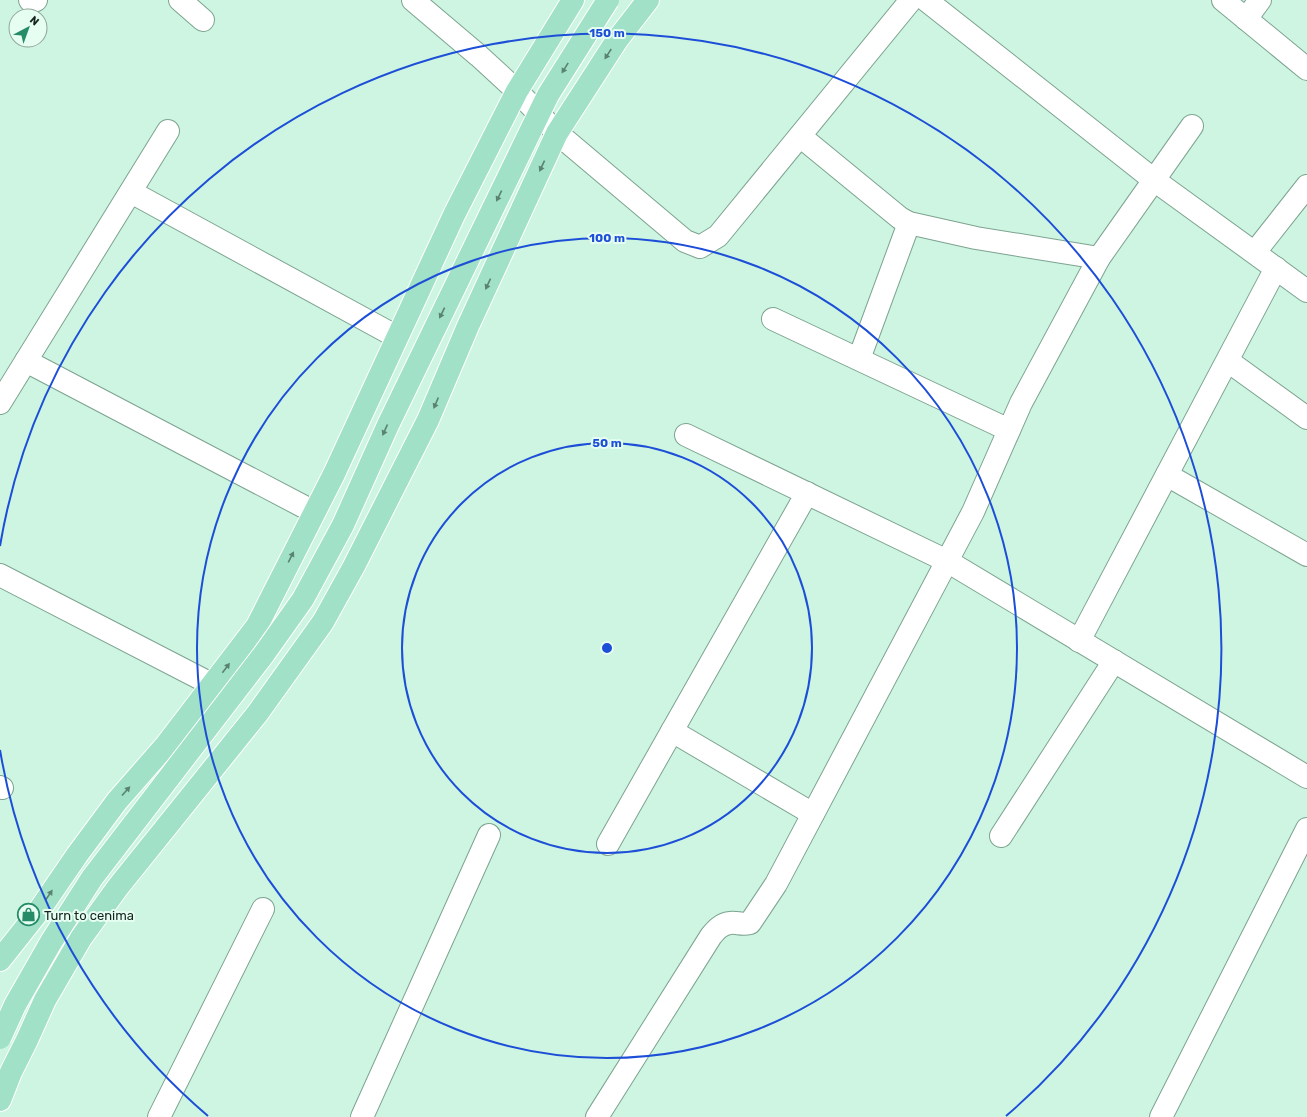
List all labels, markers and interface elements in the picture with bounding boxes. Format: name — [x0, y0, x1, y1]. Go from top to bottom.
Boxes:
north arrow — [8, 8, 48, 48]
text: N — [27, 13, 42, 28]
text: 150 m — [589, 26, 625, 40]
one-way arrow — [604, 49, 612, 59]
one-way arrow — [561, 62, 568, 74]
one-way arrow — [539, 160, 545, 171]
one-way arrow — [496, 190, 502, 202]
text: 100 m — [589, 231, 625, 245]
one-way arrow — [485, 278, 491, 289]
one-way arrow — [439, 307, 445, 319]
one-way arrow — [432, 397, 438, 409]
one-way arrow — [382, 425, 388, 437]
text: 50 m — [592, 436, 622, 450]
one-way arrow — [288, 551, 295, 562]
centre of rings — [600, 641, 614, 655]
one-way arrow — [221, 663, 230, 674]
one-way arrow — [121, 786, 131, 796]
one-way arrow — [45, 890, 53, 901]
shop icon: Turn to cenima — [15, 902, 41, 928]
place label: Turn to cenima — [44, 908, 134, 923]

